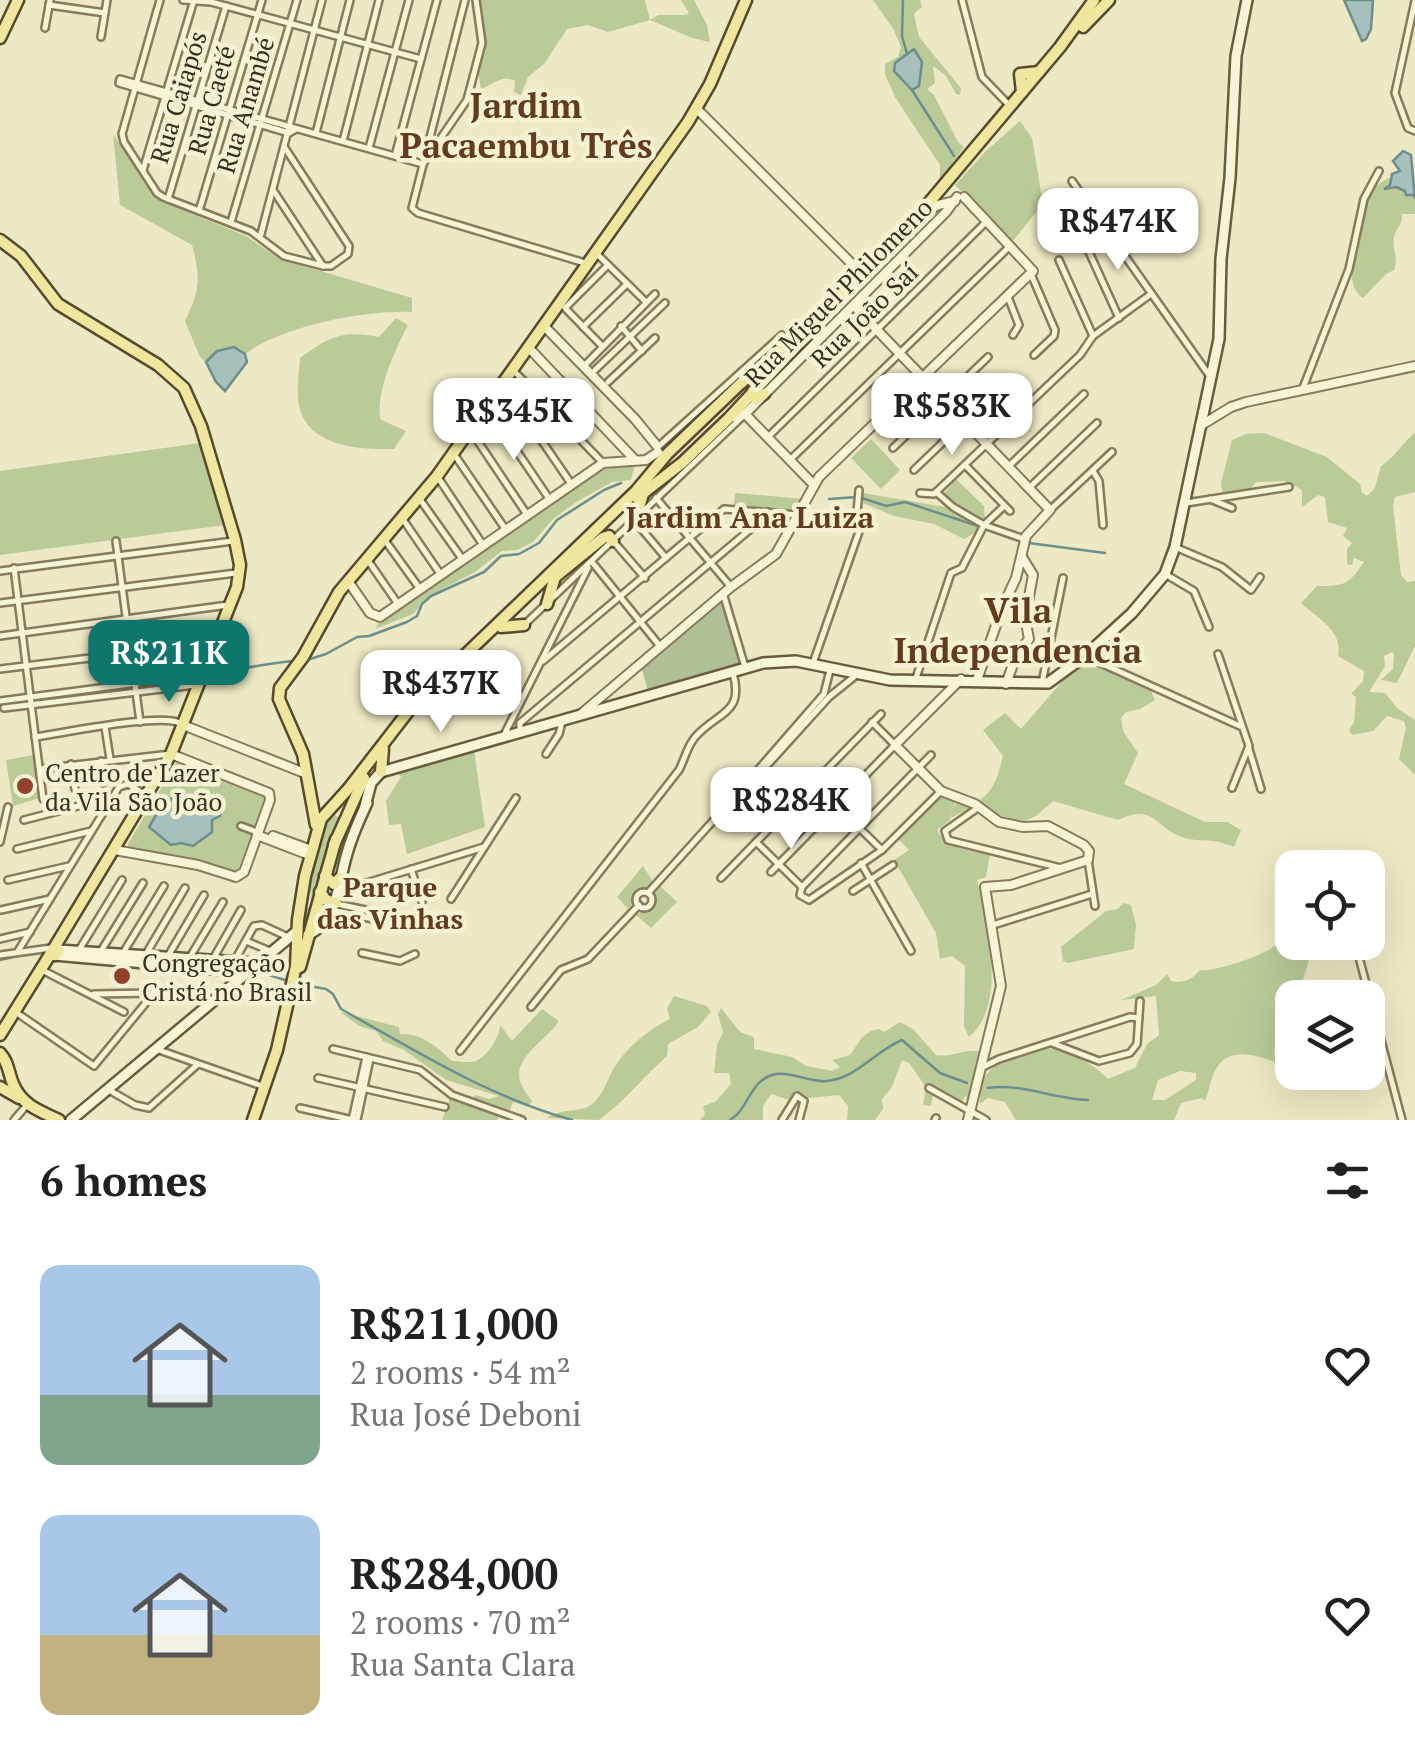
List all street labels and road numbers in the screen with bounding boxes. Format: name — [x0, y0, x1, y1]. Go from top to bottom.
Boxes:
street label: Rua Caiapós — [142, 27, 214, 167]
street label: Rua Anambé — [209, 33, 281, 177]
street label: Rua Caeté — [180, 42, 242, 158]
street label: Rua Miguel Philomeno — [737, 191, 939, 393]
street label: Rua João Saí — [803, 255, 925, 375]

